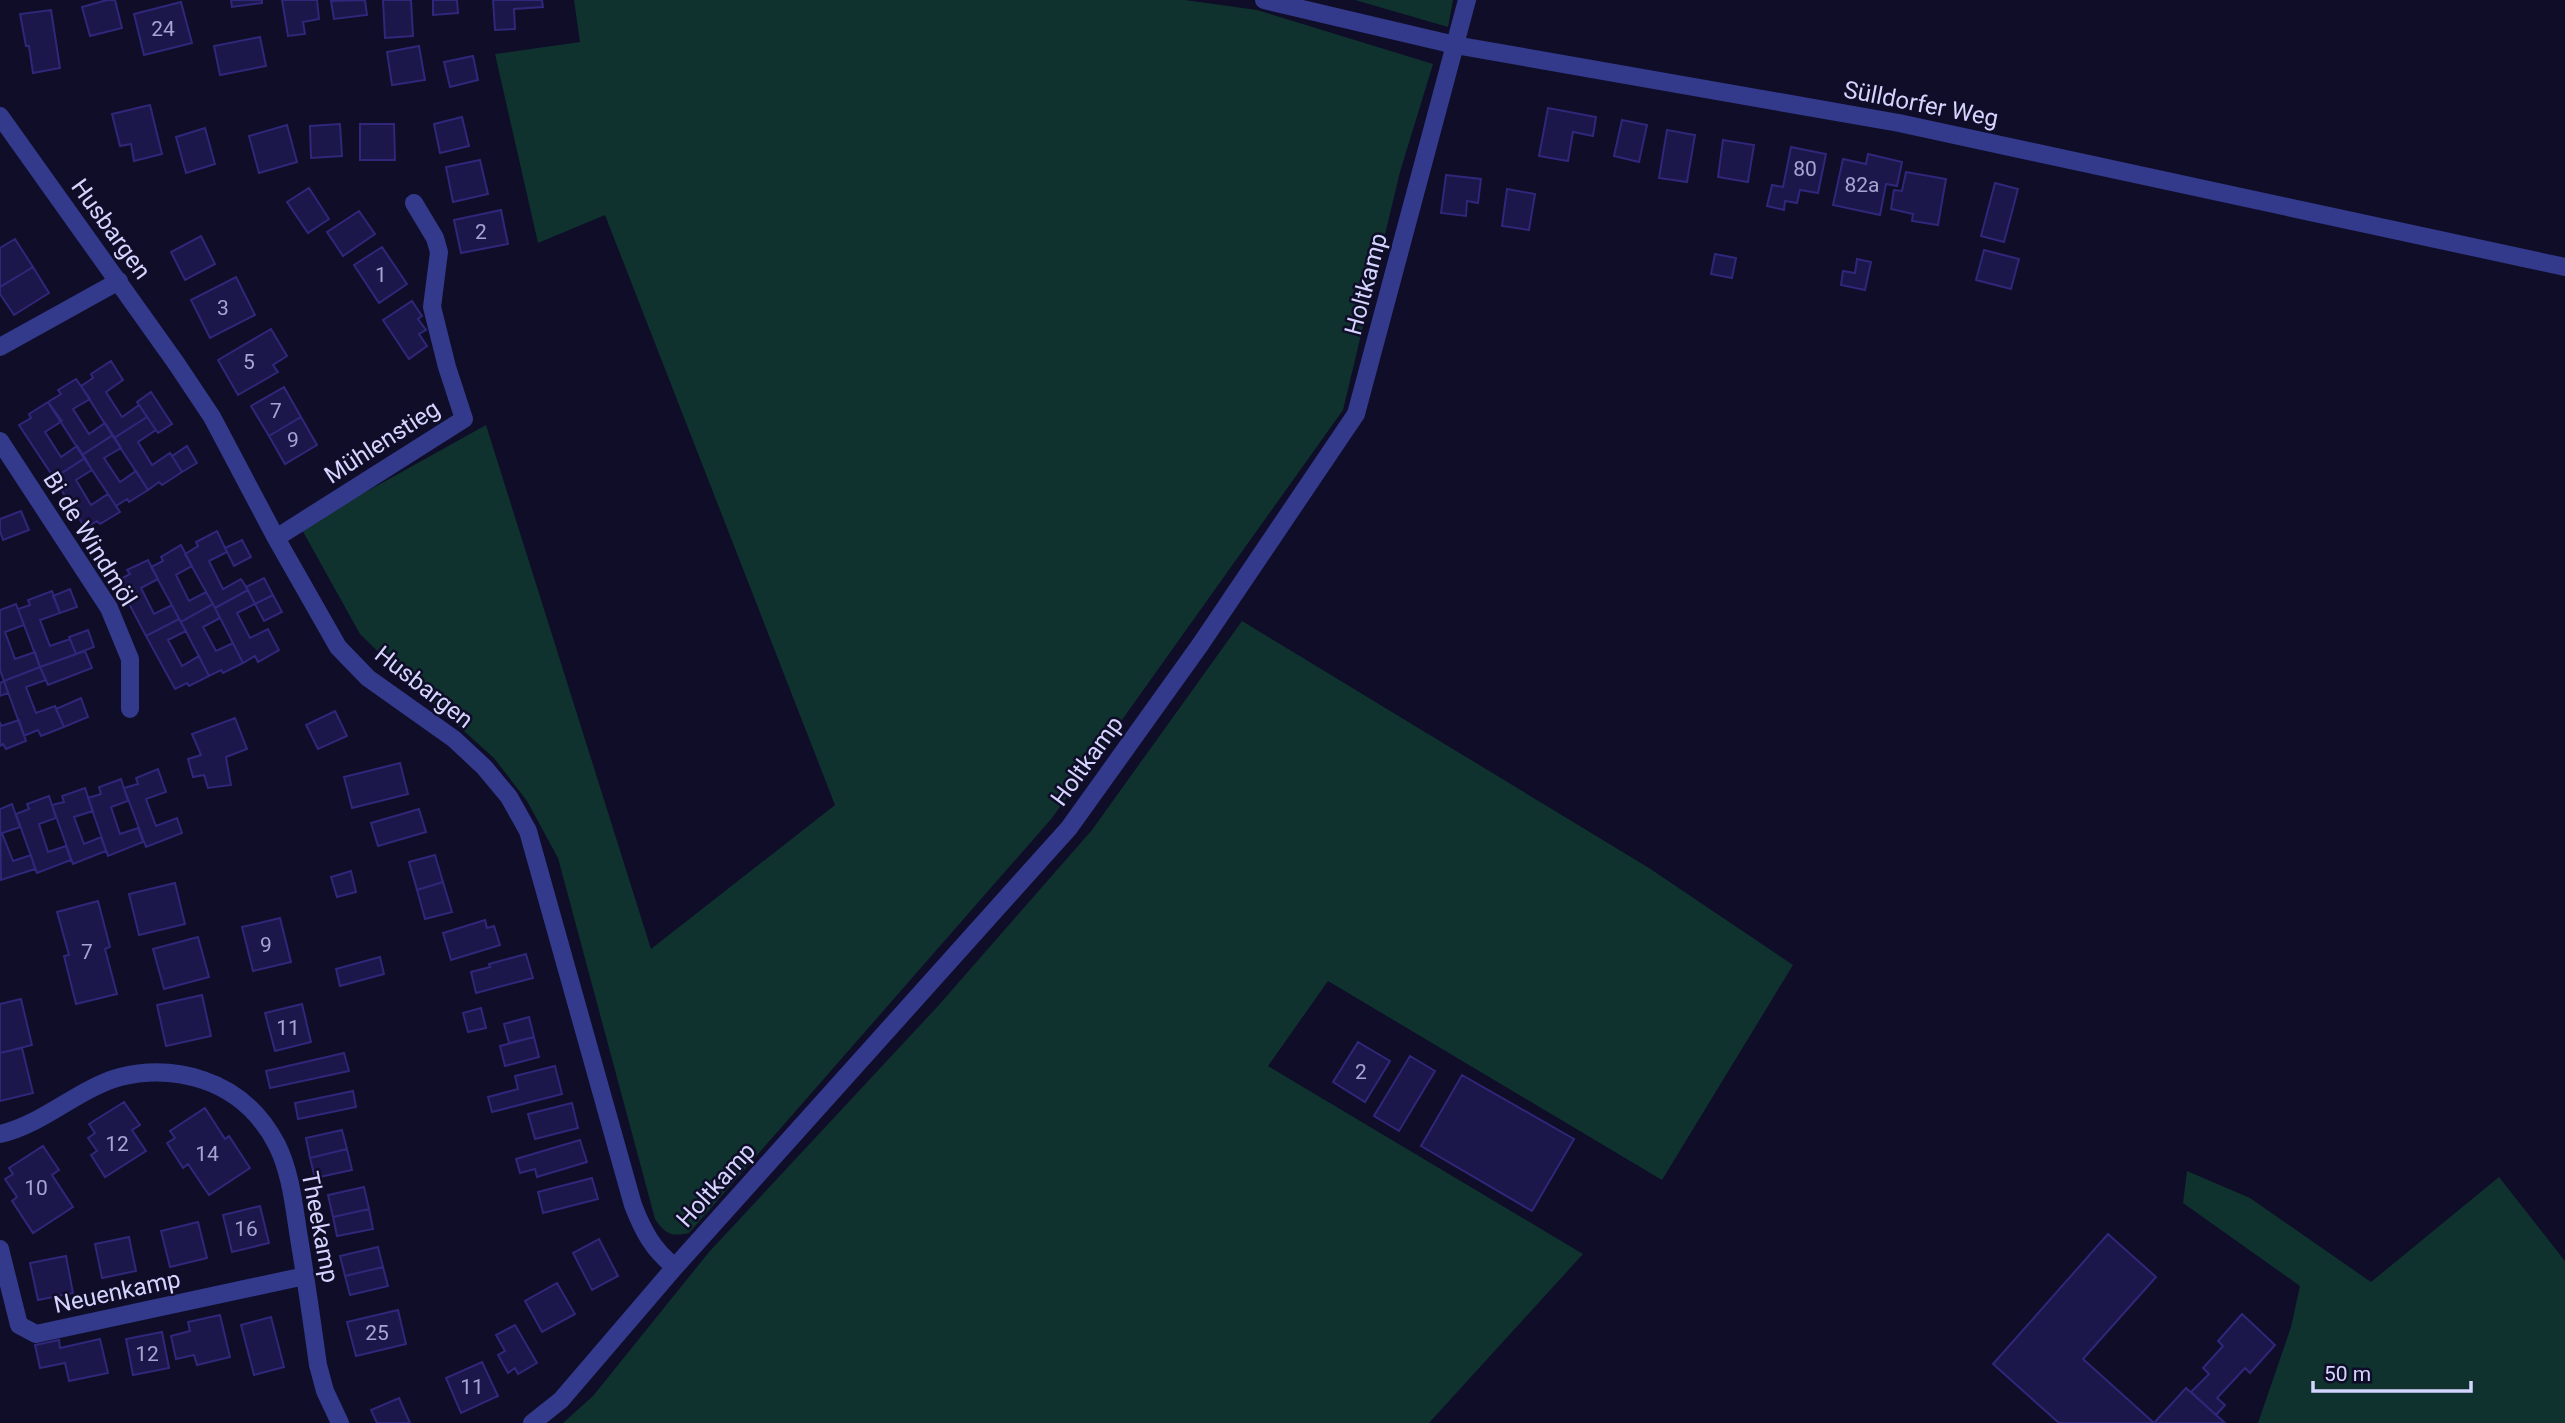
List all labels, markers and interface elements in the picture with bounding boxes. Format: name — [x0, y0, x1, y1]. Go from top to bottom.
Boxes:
house number: 24 — [151, 17, 175, 41]
street label: Sülldorfer Weg — [1841, 75, 2001, 133]
house number: 80 — [1793, 157, 1817, 181]
house number: 82a — [1844, 173, 1880, 197]
street label: Husbargen — [65, 174, 157, 284]
house number: 2 — [475, 220, 487, 244]
street label: Holtkamp — [1339, 230, 1393, 338]
house number: 1 — [375, 263, 387, 287]
house number: 3 — [217, 296, 229, 320]
house number: 5 — [243, 350, 255, 374]
street label: Mühlenstieg — [319, 394, 445, 490]
house number: 7 — [270, 399, 282, 423]
house number: 9 — [287, 428, 299, 452]
street label: Bi de Windmöl — [37, 467, 143, 611]
street label: Husbargen — [369, 640, 479, 734]
street label: Holtkamp — [1045, 711, 1129, 811]
house number: 9 — [260, 933, 272, 957]
house number: 7 — [81, 940, 93, 964]
house number: 11 — [276, 1016, 300, 1040]
house number: 2 — [1355, 1060, 1367, 1084]
house number: 12 — [105, 1132, 129, 1156]
street label: Holtkamp — [671, 1137, 761, 1233]
house number: 14 — [195, 1142, 219, 1166]
street label: Theekamp — [296, 1169, 344, 1285]
house number: 10 — [24, 1176, 48, 1200]
house number: 16 — [234, 1217, 258, 1241]
street label: Neuenkamp — [51, 1265, 183, 1319]
house number: 25 — [365, 1321, 389, 1345]
house number: 12 — [135, 1342, 159, 1366]
scale bar — [2313, 1350, 2470, 1394]
text: 50 m — [2324, 1362, 2371, 1386]
house number: 11 — [460, 1375, 484, 1399]

